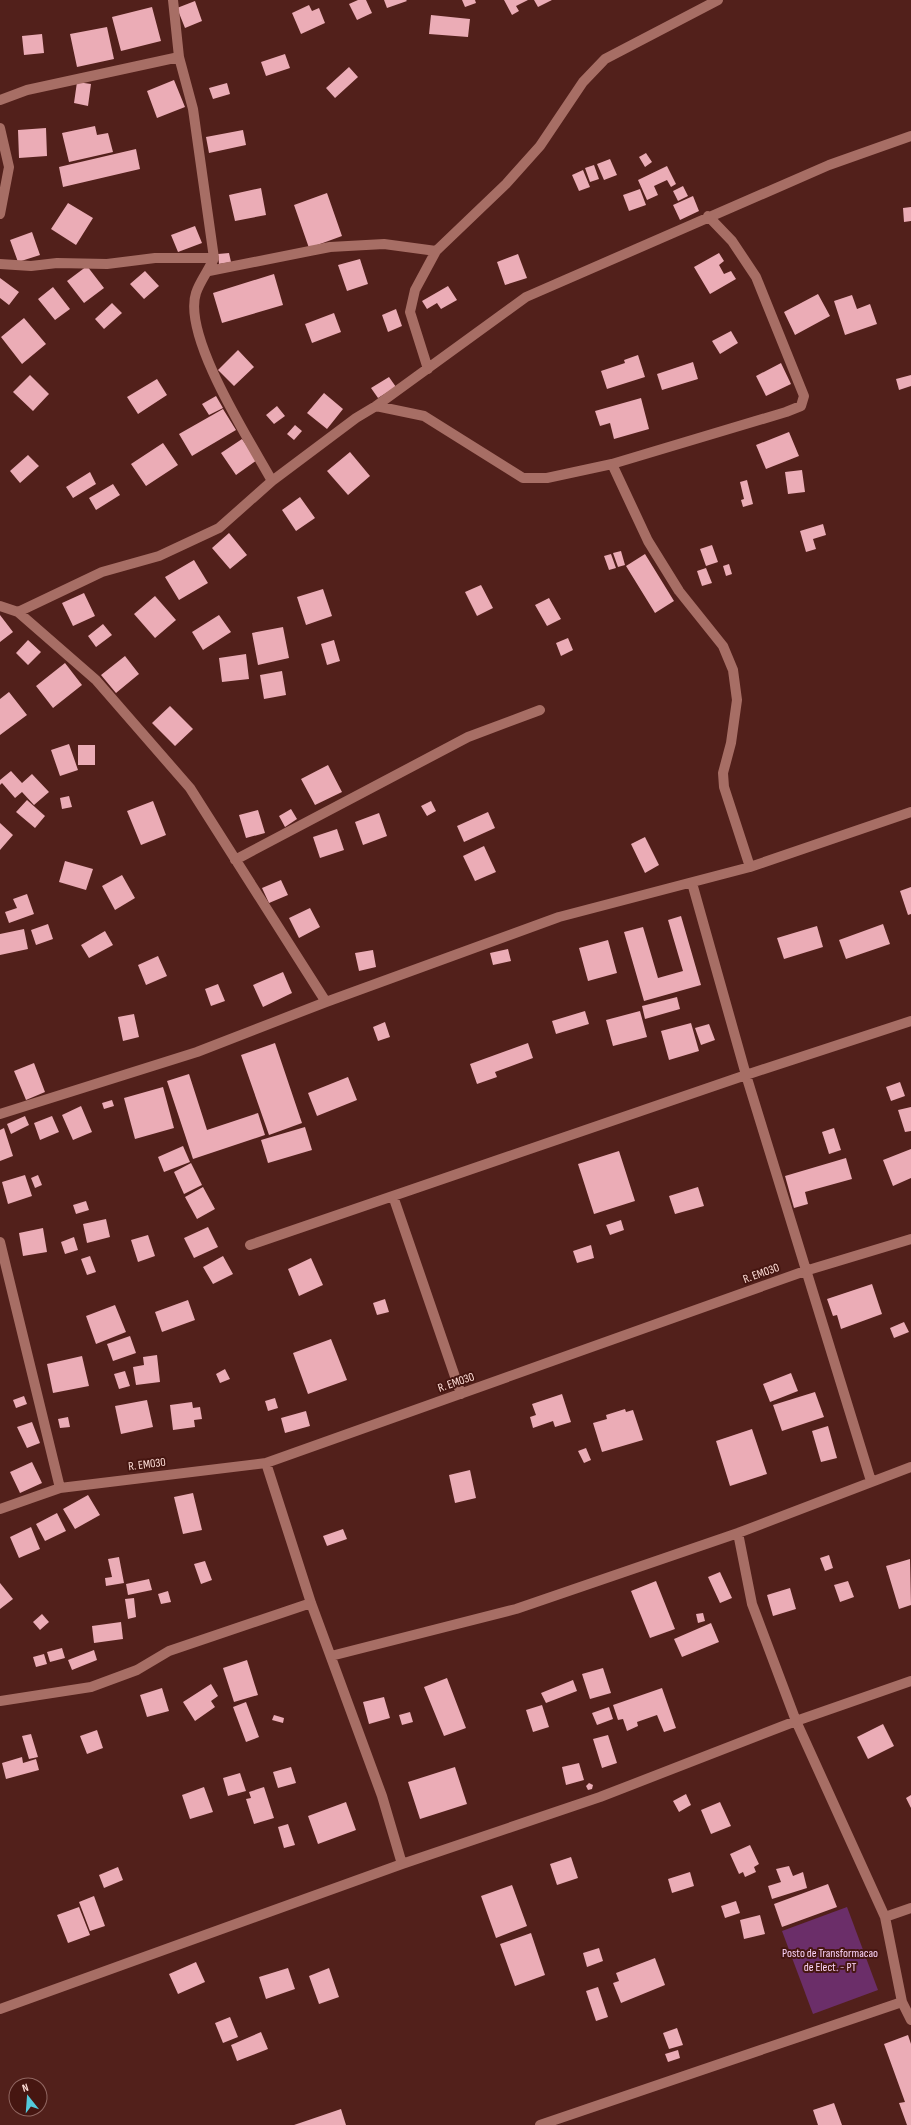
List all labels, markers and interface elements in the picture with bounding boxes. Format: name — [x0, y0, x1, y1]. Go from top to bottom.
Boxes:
street label: R. EM030 — [741, 1260, 781, 1287]
street label: R. EM030 — [436, 1369, 476, 1396]
street label: R. EM030 — [128, 1455, 167, 1474]
park label: Posto de Transformacao de Elect. - PT — [782, 1946, 878, 1975]
north arrow — [8, 2077, 48, 2117]
text: N — [21, 2081, 30, 2095]

